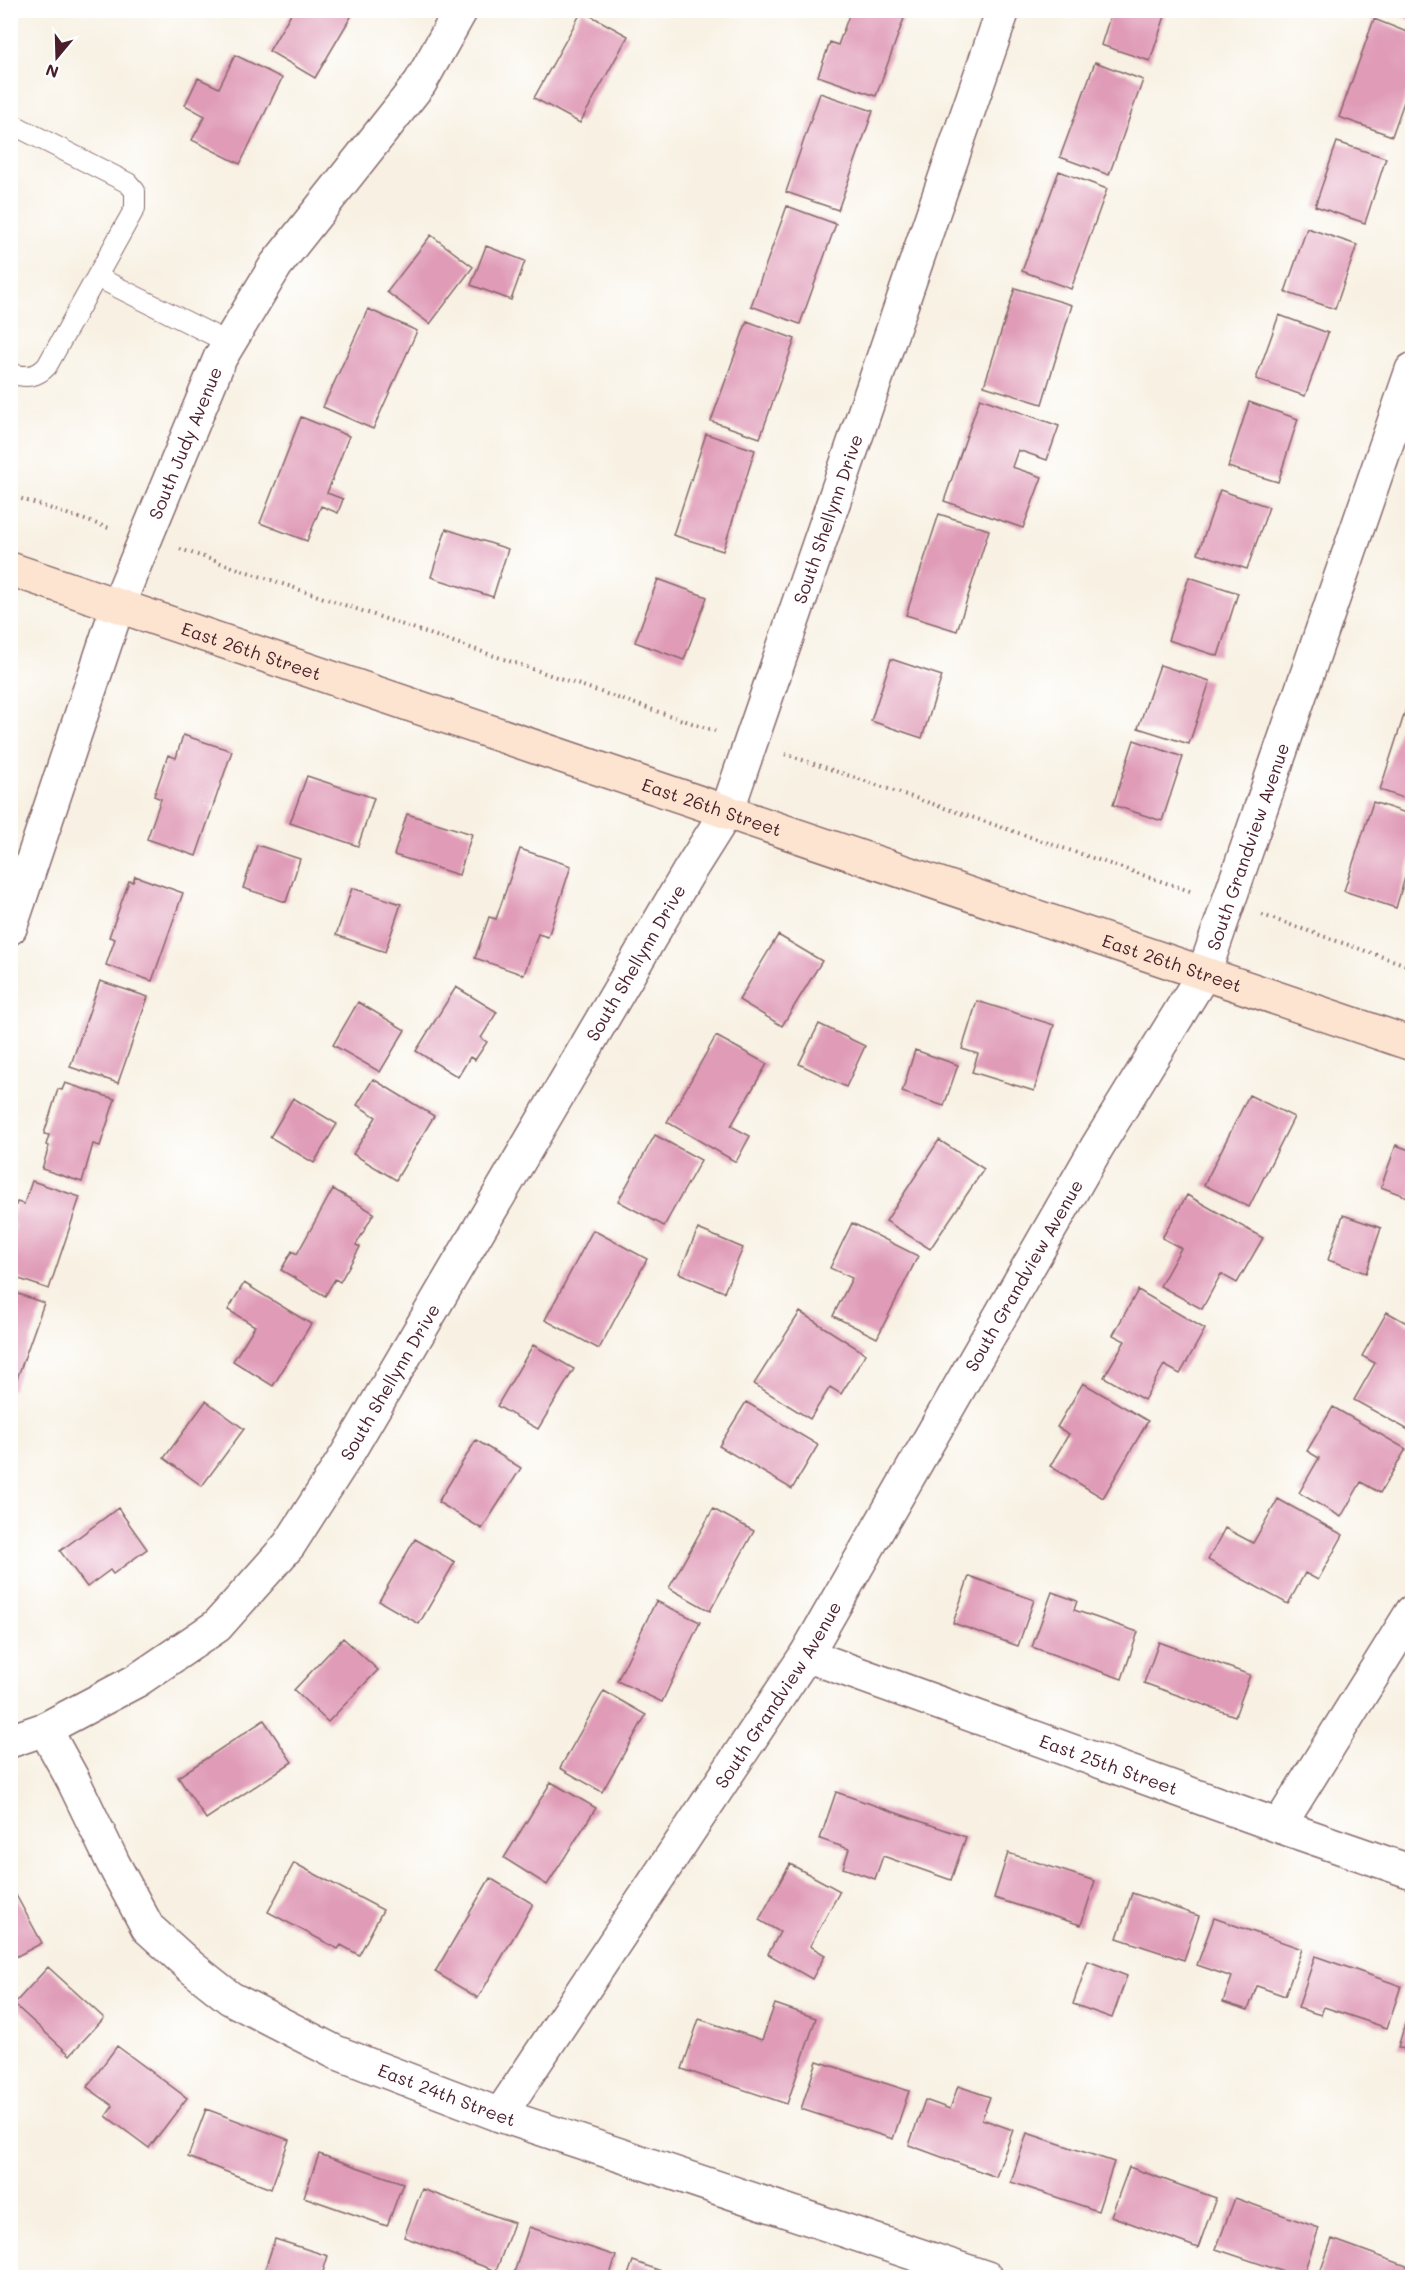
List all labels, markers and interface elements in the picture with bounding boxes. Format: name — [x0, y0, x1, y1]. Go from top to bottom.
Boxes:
north arrow — [27, 27, 87, 87]
text: N — [43, 60, 61, 84]
street label: South Judy Avenue — [143, 363, 227, 523]
street label: South Shellynn Drive — [787, 431, 868, 607]
street label: East 26th Street — [178, 616, 325, 686]
street label: South Grandview Avenue — [1201, 740, 1294, 953]
street label: East 26th Street — [639, 772, 785, 842]
street label: South Shellynn Drive — [580, 880, 691, 1045]
street label: East 26th Street — [1099, 928, 1245, 998]
street label: South Grandview Avenue — [959, 1175, 1088, 1376]
street label: South Shellynn Drive — [334, 1299, 445, 1464]
street label: South Grandview Avenue — [709, 1597, 846, 1793]
street label: East 25th Street — [1036, 1728, 1181, 1801]
street label: East 24th Street — [375, 2058, 519, 2132]

